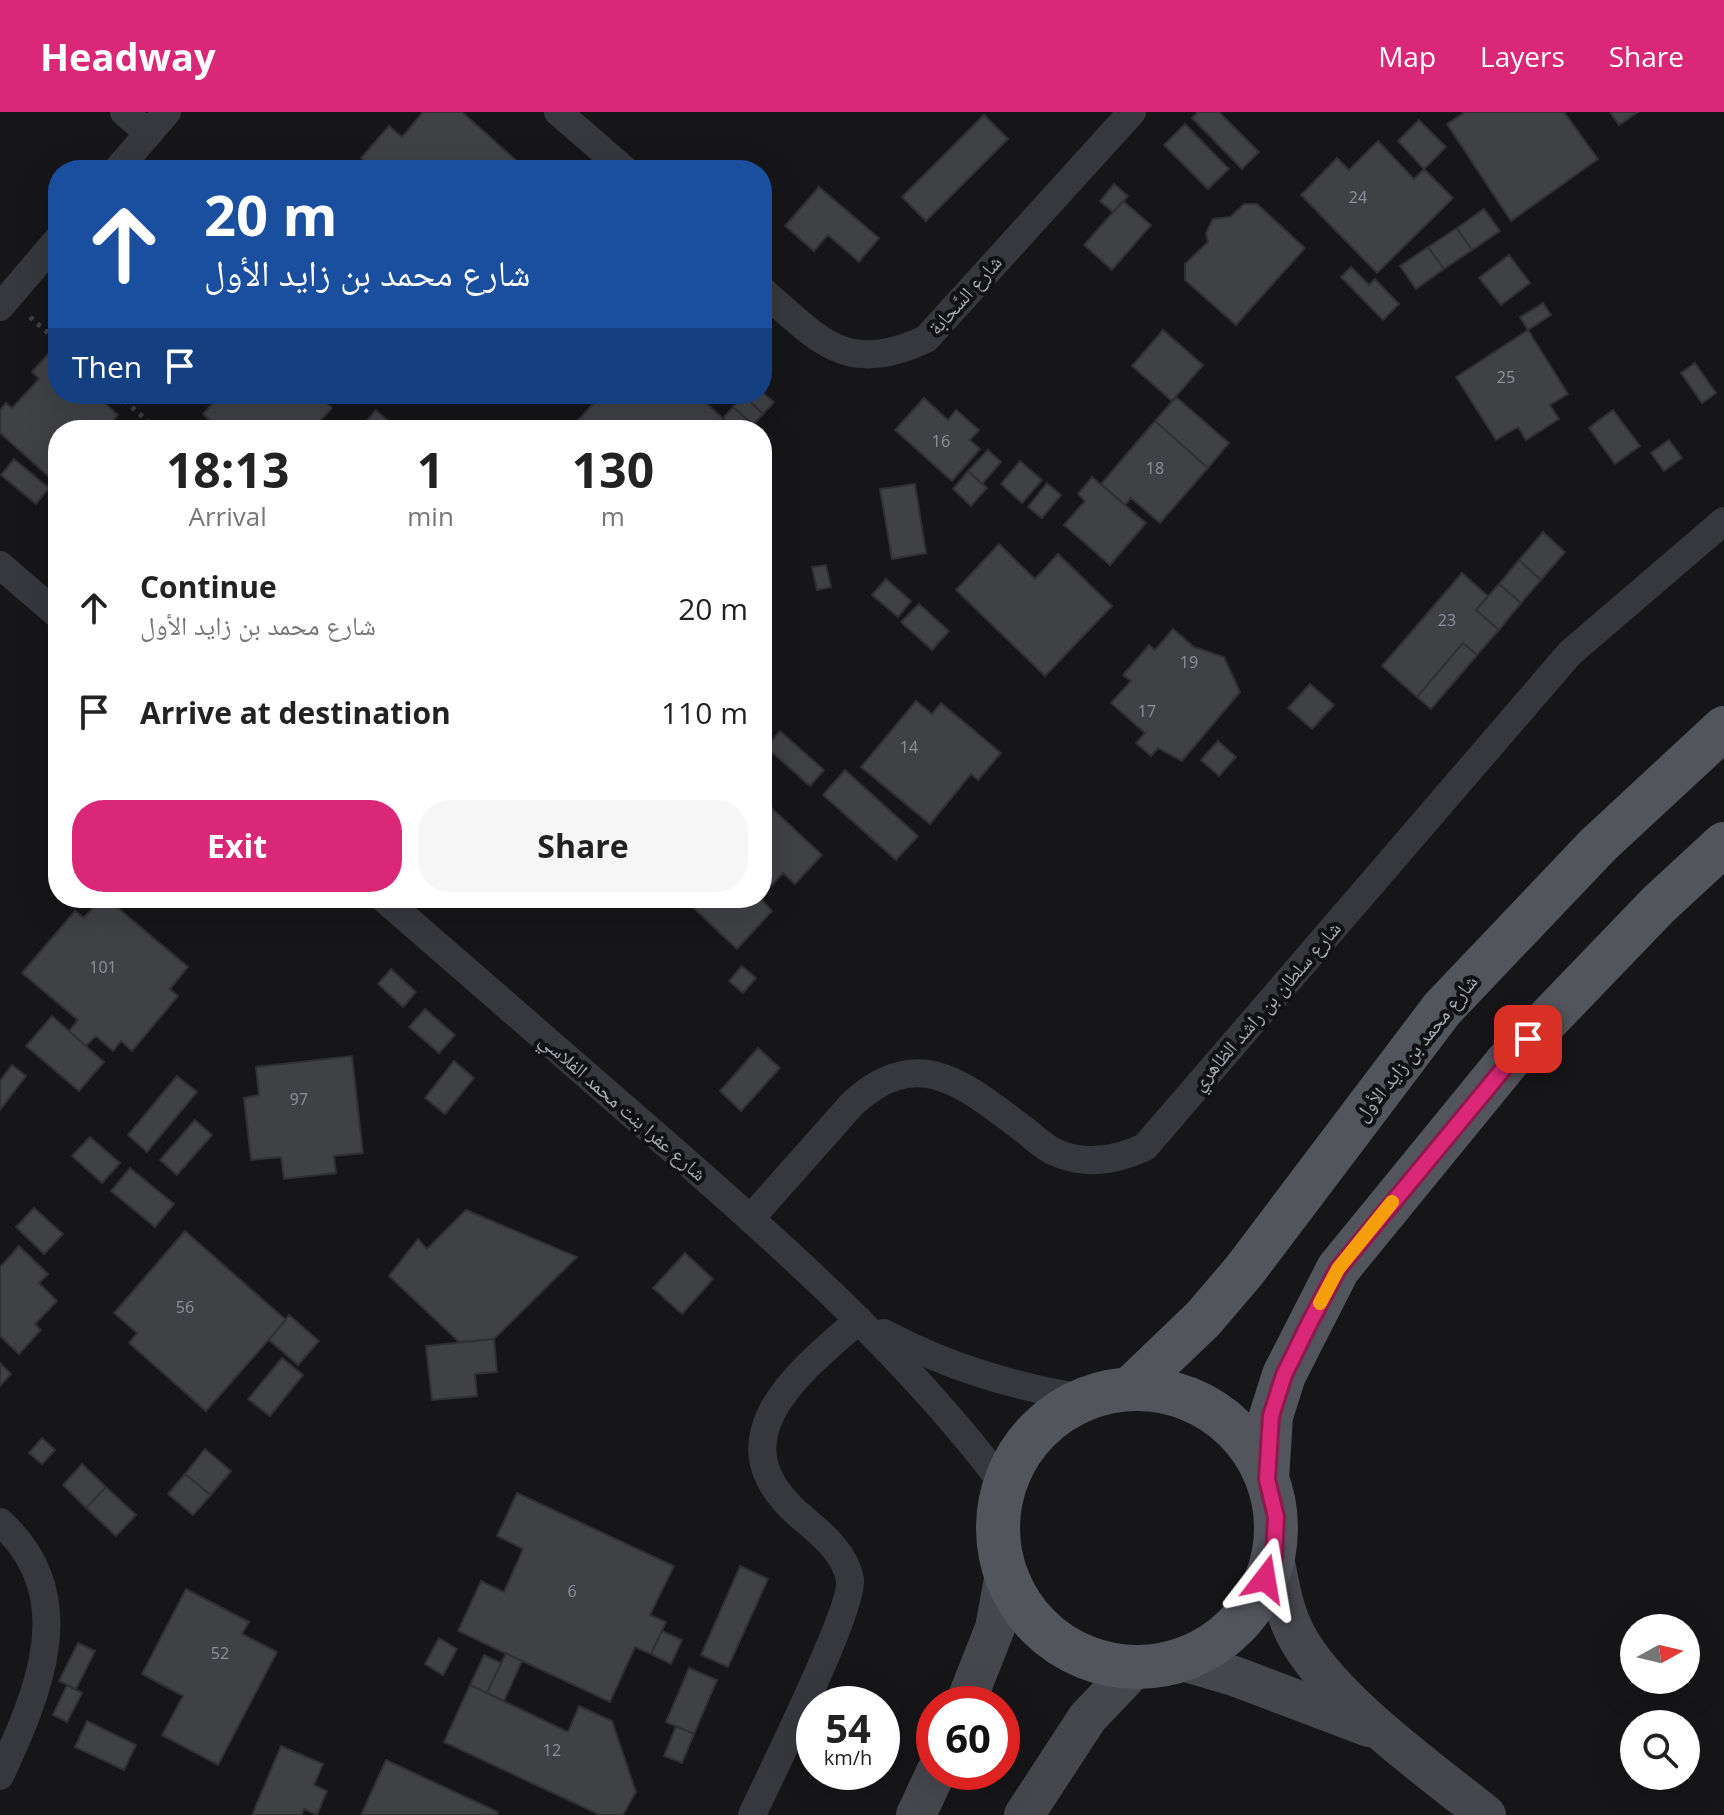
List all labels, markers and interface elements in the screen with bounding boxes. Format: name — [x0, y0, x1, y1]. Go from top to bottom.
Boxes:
text: Headway — [40, 30, 216, 82]
text: Map — [1378, 37, 1436, 75]
text: Layers — [1480, 37, 1565, 75]
text: Share — [1609, 37, 1684, 75]
text: 20 m — [204, 176, 338, 252]
house number: 24 — [1349, 186, 1367, 208]
icon: ahead — [72, 192, 176, 296]
text: شارع محمد بن زايد الأول — [204, 248, 531, 297]
street label: شارع السَّحابة — [922, 249, 1008, 340]
icon: arrive — [158, 344, 202, 388]
text: Then — [72, 346, 142, 387]
house number: 25 — [1497, 366, 1515, 388]
house number: 16 — [932, 430, 950, 452]
text: 18:13 — [166, 437, 289, 502]
text: 1 — [417, 437, 444, 502]
text: 130 — [572, 437, 654, 502]
house number: 18 — [1146, 457, 1164, 479]
text: Arrival — [188, 498, 267, 534]
text: min — [407, 498, 454, 534]
text: m — [601, 498, 625, 534]
text: Continue — [140, 566, 277, 607]
icon: ahead — [72, 586, 116, 630]
text: 20 m — [678, 588, 748, 629]
text: شارع محمد بن زايد الأول — [140, 607, 376, 643]
house number: 23 — [1438, 609, 1456, 631]
house number: 19 — [1180, 651, 1198, 673]
icon: arrive — [72, 690, 116, 734]
text: Arrive at destination — [140, 692, 451, 733]
text: 110 m — [661, 692, 748, 733]
house number: 17 — [1138, 700, 1156, 722]
house number: 14 — [900, 736, 918, 758]
button: Exit — [72, 800, 402, 892]
button: Share — [418, 800, 748, 892]
street label: شارع سلطان بن راشد الظاهري — [1185, 915, 1349, 1098]
house number: 101 — [89, 956, 117, 978]
street label: شارع محمد بن زايد الأول — [1348, 969, 1483, 1127]
pin — [1494, 1005, 1562, 1073]
icon: arrive — [1506, 1017, 1550, 1061]
street label: شارع عفرا بنت محمد الفلاسي — [532, 1027, 713, 1189]
house number: 97 — [290, 1088, 308, 1110]
house number: 56 — [176, 1296, 194, 1318]
position arrow — [1223, 1537, 1307, 1621]
house number: 6 — [567, 1580, 577, 1602]
north arrow — [1620, 1614, 1700, 1694]
map controls — [1620, 1614, 1700, 1790]
house number: 52 — [211, 1642, 229, 1664]
speed limit sign: 60 — [916, 1686, 1020, 1790]
text: 54 — [825, 1700, 871, 1755]
button: search — [1620, 1710, 1700, 1790]
house number: 12 — [543, 1739, 561, 1761]
text: km/h — [824, 1744, 872, 1771]

